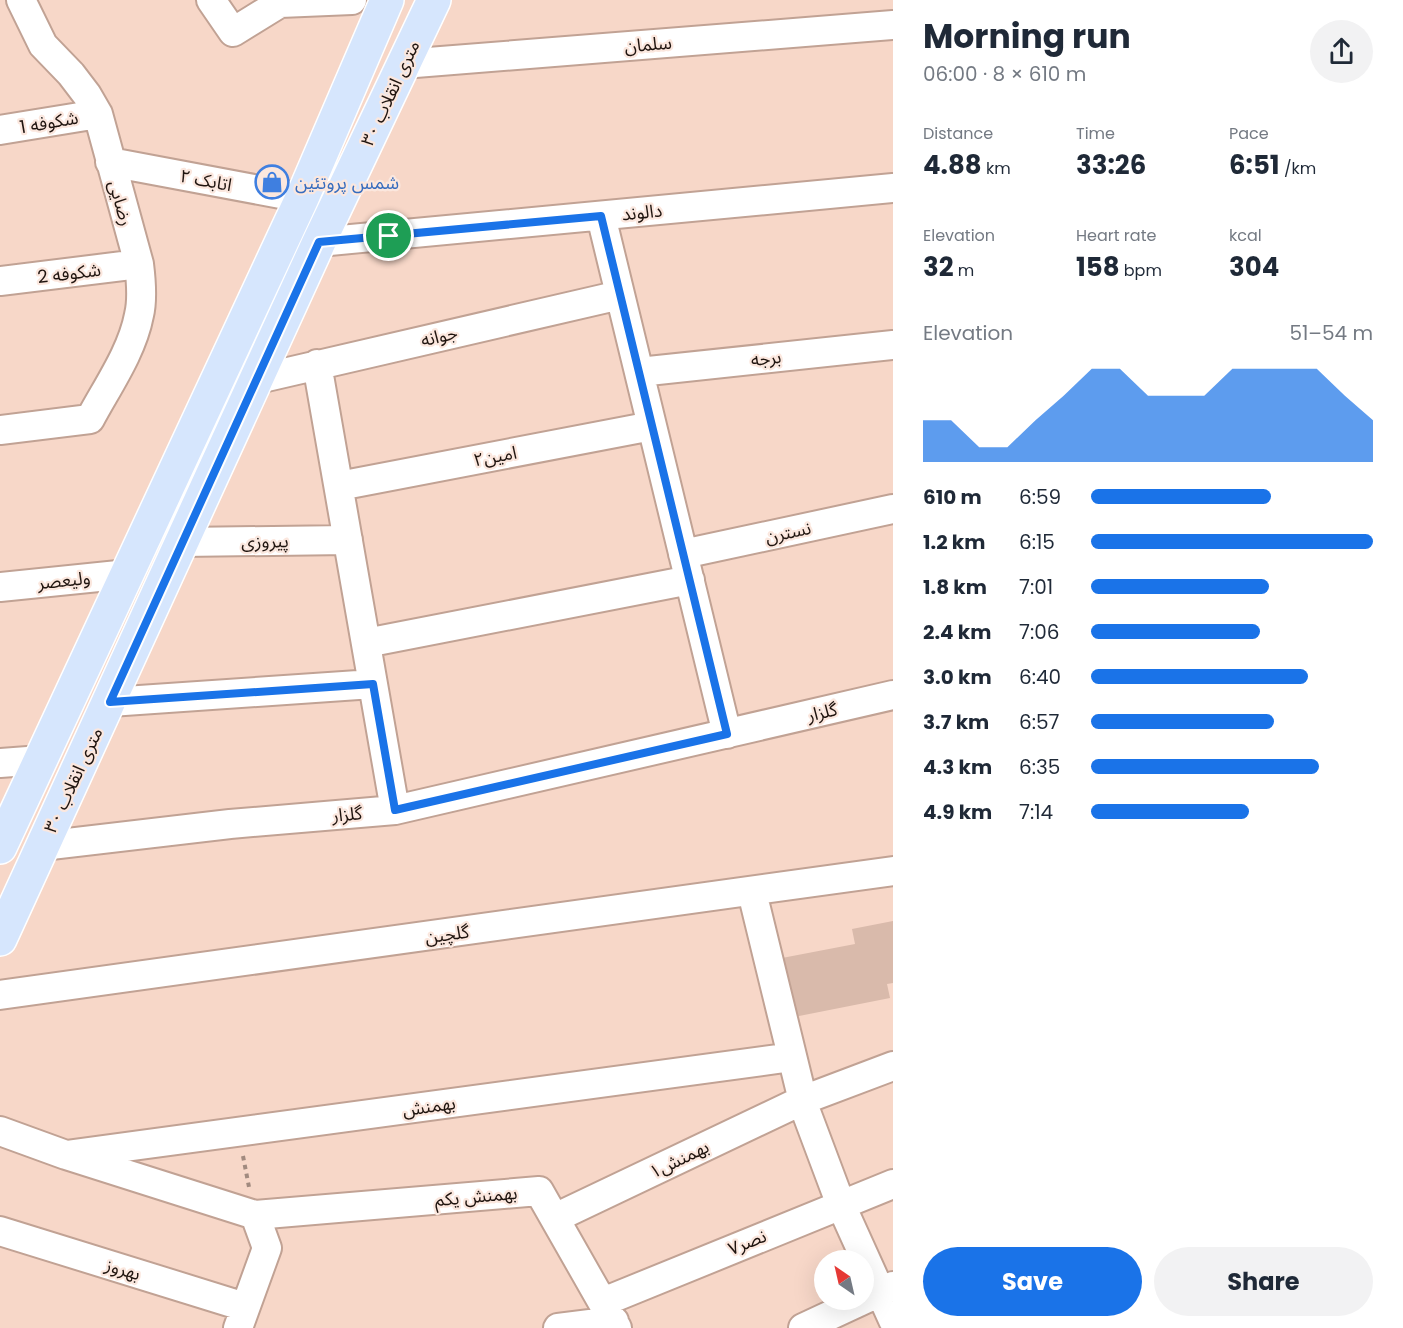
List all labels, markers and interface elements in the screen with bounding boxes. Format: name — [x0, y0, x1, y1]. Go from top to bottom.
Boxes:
text: Morning run — [923, 13, 1131, 60]
button: share — [1310, 20, 1373, 83]
street label: سلمان — [623, 29, 673, 59]
street label: ۳۰ متری انقلاب — [355, 36, 425, 150]
text: 06:00 · 8 × 610 m — [923, 60, 1086, 88]
street label: شکوفه 1 — [18, 105, 80, 139]
text: Distance — [923, 122, 993, 145]
text: Time — [1076, 122, 1115, 145]
text: Pace — [1229, 122, 1269, 145]
text: 4.88 — [923, 147, 982, 183]
text: 33:26 — [1076, 147, 1146, 183]
text: 6:51 — [1229, 147, 1280, 183]
text: km — [982, 157, 1011, 180]
text: /km — [1280, 157, 1316, 180]
street label: اتابک ۲ — [178, 163, 234, 197]
shop icon: شمس پروتئین — [254, 164, 290, 200]
place label: شمس پروتئین — [295, 170, 399, 195]
street label: رضایی — [103, 177, 139, 229]
street label: دالوند — [621, 197, 663, 227]
pin — [363, 210, 414, 261]
icon: arrive — [372, 219, 405, 252]
text: Elevation — [923, 224, 995, 247]
text: Heart rate — [1076, 224, 1156, 247]
text: kcal — [1229, 224, 1262, 247]
text: 32 — [923, 249, 954, 285]
text: 158 — [1076, 249, 1120, 285]
text: 304 — [1229, 249, 1279, 285]
street label: شکوفه 2 — [36, 257, 102, 289]
text: m — [954, 259, 974, 282]
text: bpm — [1120, 259, 1162, 282]
text: Elevation — [923, 319, 1013, 347]
text: 51–54 m — [1289, 319, 1373, 347]
street label: جوانه — [418, 320, 460, 352]
street label: برجه — [749, 344, 783, 372]
street label: امین۲ — [471, 440, 519, 472]
text: 610 m — [923, 483, 982, 511]
text: 6:59 — [1019, 483, 1061, 511]
street label: نسترن — [763, 515, 813, 549]
street label: پیروزی — [241, 528, 289, 554]
text: 1.2 km — [923, 528, 985, 556]
text: 6:15 — [1019, 528, 1055, 556]
street label: ولیعصر — [35, 565, 92, 595]
text: 1.8 km — [923, 573, 987, 601]
text: 7:01 — [1019, 573, 1053, 601]
text: 2.4 km — [923, 618, 991, 646]
text: 7:06 — [1019, 618, 1059, 646]
text: 3.0 km — [923, 663, 992, 691]
text: 6:40 — [1019, 663, 1061, 691]
street label: گلزار — [803, 696, 840, 728]
text: 3.7 km — [923, 708, 989, 736]
text: 6:57 — [1019, 708, 1059, 736]
street label: ۳۰ متری انقلاب — [38, 723, 108, 837]
text: 4.3 km — [923, 753, 992, 781]
text: 6:35 — [1019, 753, 1060, 781]
text: 4.9 km — [923, 798, 992, 826]
text: 7:14 — [1019, 798, 1053, 826]
street label: گلزار — [330, 800, 364, 828]
street label: گلچین — [423, 918, 471, 949]
street label: بهمنش — [401, 1090, 457, 1122]
street label: بهمنش۱ — [645, 1134, 713, 1184]
street label: بهمنش یکم — [434, 1180, 518, 1213]
street label: نصر۷ — [724, 1223, 770, 1261]
button: Save — [923, 1247, 1142, 1316]
button: Share — [1154, 1247, 1373, 1316]
north arrow — [814, 1250, 874, 1310]
map controls — [814, 1250, 874, 1310]
street label: بهروز — [101, 1252, 144, 1286]

